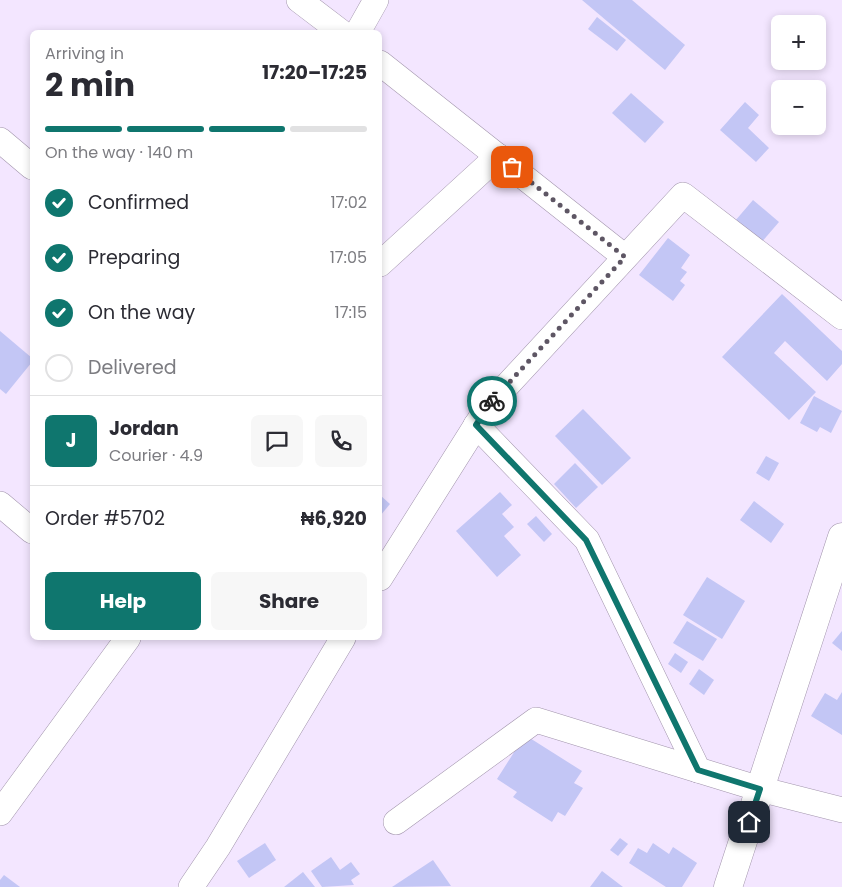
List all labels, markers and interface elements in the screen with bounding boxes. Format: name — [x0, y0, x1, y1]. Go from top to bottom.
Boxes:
map controls — [771, 15, 826, 135]
button: + — [771, 15, 826, 70]
text: Arriving in — [45, 42, 124, 65]
text: 17:20–17:25 — [262, 59, 367, 86]
text: 2 min — [45, 62, 135, 107]
button: − — [771, 80, 826, 135]
text: On the way · 140 m — [45, 141, 193, 164]
pin — [491, 146, 533, 188]
icon: bag — [498, 153, 526, 181]
icon: check — [45, 189, 73, 217]
text: Confirmed — [88, 189, 189, 216]
text: 17:02 — [330, 191, 367, 214]
icon: check — [45, 244, 73, 272]
text: Preparing — [88, 244, 180, 271]
text: 17:05 — [330, 246, 367, 269]
icon: check — [45, 299, 73, 327]
text: On the way — [88, 299, 195, 326]
text: 17:15 — [335, 301, 367, 324]
text: Delivered — [88, 354, 177, 381]
courier — [467, 376, 517, 426]
icon: bike — [478, 387, 506, 415]
text: Jordan — [109, 415, 179, 442]
button: chat — [251, 415, 303, 467]
button: phone — [315, 415, 367, 467]
text: J — [66, 427, 76, 454]
text: Courier · 4.9 — [109, 444, 203, 467]
text: Order #5702 — [45, 505, 165, 532]
text: ₦6,920 — [301, 505, 367, 532]
button: Help — [45, 572, 201, 630]
button: Share — [211, 572, 367, 630]
pin — [728, 801, 770, 843]
icon: home — [735, 808, 763, 836]

